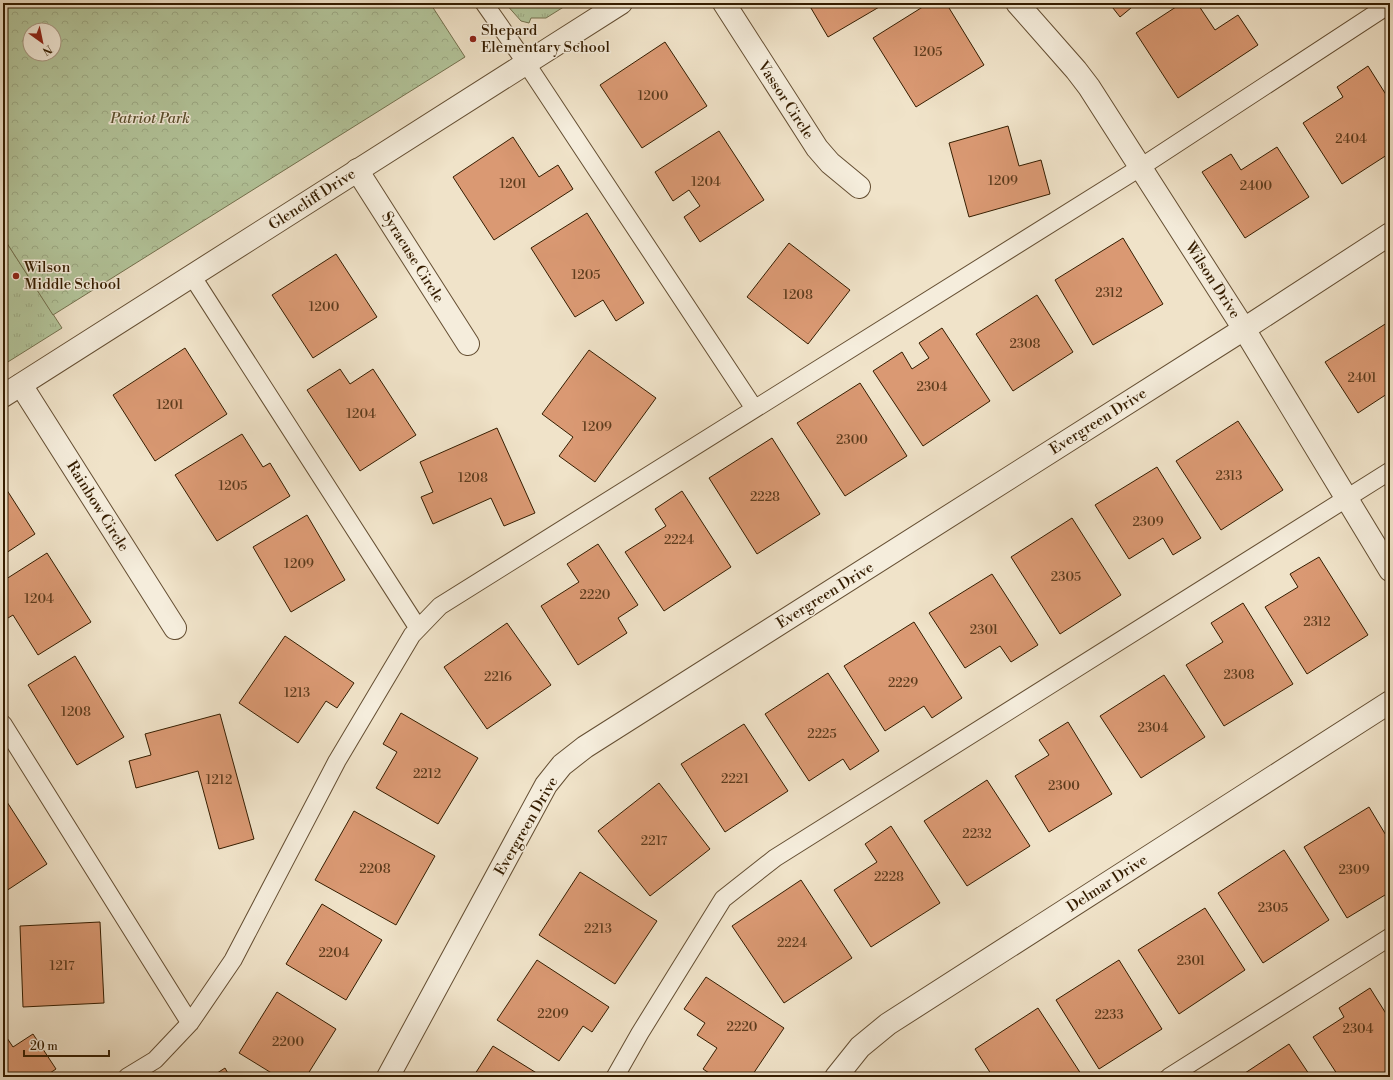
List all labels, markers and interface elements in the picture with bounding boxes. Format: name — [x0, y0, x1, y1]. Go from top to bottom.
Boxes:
place label: Shepard Elementary School — [481, 21, 610, 57]
north arrow — [22, 22, 62, 62]
marker: Shepard Elementary School — [468, 34, 478, 44]
text: N — [39, 41, 54, 58]
house number: 1205 — [913, 44, 943, 60]
street label: Vassor Circle — [753, 57, 818, 143]
house number: 1200 — [638, 88, 669, 104]
park label: Patriot Park — [109, 109, 190, 128]
house number: 2404 — [1335, 131, 1367, 147]
street label: Glencliff Drive — [265, 164, 359, 235]
house number: 1209 — [988, 173, 1018, 189]
house number: 1204 — [691, 174, 721, 190]
house number: 1201 — [499, 176, 527, 192]
house number: 2400 — [1240, 178, 1273, 194]
street label: Syracuse Circle — [377, 208, 448, 306]
street label: Wilson Drive — [1180, 237, 1244, 322]
place label: Wilson Middle School — [23, 258, 121, 294]
house number: 1205 — [571, 267, 601, 283]
marker: Wilson Middle School — [11, 271, 21, 281]
house number: 2312 — [1095, 285, 1123, 301]
house number: 1208 — [783, 287, 813, 303]
house number: 1200 — [309, 299, 340, 315]
house number: 2308 — [1009, 336, 1041, 352]
house number: 2401 — [1347, 370, 1377, 386]
house number: 2304 — [917, 379, 948, 395]
street label: Evergreen Drive — [1046, 384, 1150, 459]
house number: 1201 — [156, 397, 184, 413]
house number: 1204 — [346, 406, 376, 422]
house number: 1209 — [582, 419, 612, 435]
house number: 2300 — [836, 432, 868, 448]
street label: Rainbow Circle — [62, 457, 133, 555]
house number: 2313 — [1215, 468, 1243, 484]
house number: 1208 — [458, 470, 488, 486]
house number: 1205 — [218, 478, 248, 494]
house number: 2228 — [750, 489, 780, 505]
house number: 2309 — [1132, 514, 1164, 530]
house number: 2224 — [664, 532, 694, 548]
house number: 1209 — [284, 556, 314, 572]
street label: Evergreen Drive — [773, 558, 877, 633]
house number: 2305 — [1051, 569, 1081, 585]
house number: 2220 — [580, 587, 611, 603]
house number: 1204 — [24, 591, 54, 607]
house number: 2312 — [1303, 614, 1331, 630]
house number: 2301 — [970, 622, 999, 638]
house number: 2308 — [1223, 667, 1255, 683]
house number: 2216 — [484, 669, 512, 685]
house number: 2229 — [888, 675, 918, 691]
house number: 1213 — [284, 685, 310, 701]
house number: 1208 — [61, 704, 91, 720]
house number: 2304 — [1138, 720, 1169, 736]
house number: 2225 — [807, 726, 837, 742]
house number: 2212 — [413, 766, 441, 782]
house number: 2221 — [721, 771, 749, 787]
house number: 1212 — [206, 772, 232, 788]
street label: Evergreen Drive — [490, 773, 562, 879]
house number: 2300 — [1048, 778, 1080, 794]
house number: 2232 — [962, 826, 992, 842]
house number: 2217 — [641, 833, 668, 849]
street label: Delmar Drive — [1063, 850, 1151, 916]
house number: 2208 — [359, 861, 391, 877]
house number: 2309 — [1338, 862, 1370, 878]
house number: 2228 — [874, 869, 904, 885]
house number: 2305 — [1258, 900, 1288, 916]
house number: 2213 — [584, 921, 612, 937]
house number: 2224 — [777, 935, 807, 951]
house number: 2204 — [318, 945, 350, 961]
house number: 2301 — [1177, 953, 1206, 969]
house number: 1217 — [50, 958, 75, 974]
house number: 2209 — [537, 1006, 569, 1022]
house number: 2233 — [1094, 1007, 1124, 1023]
house number: 2220 — [727, 1019, 758, 1035]
house number: 2304 — [1343, 1021, 1374, 1037]
scale bar — [24, 1032, 109, 1058]
house number: 2200 — [272, 1034, 304, 1050]
text: 20 m — [30, 1039, 58, 1054]

